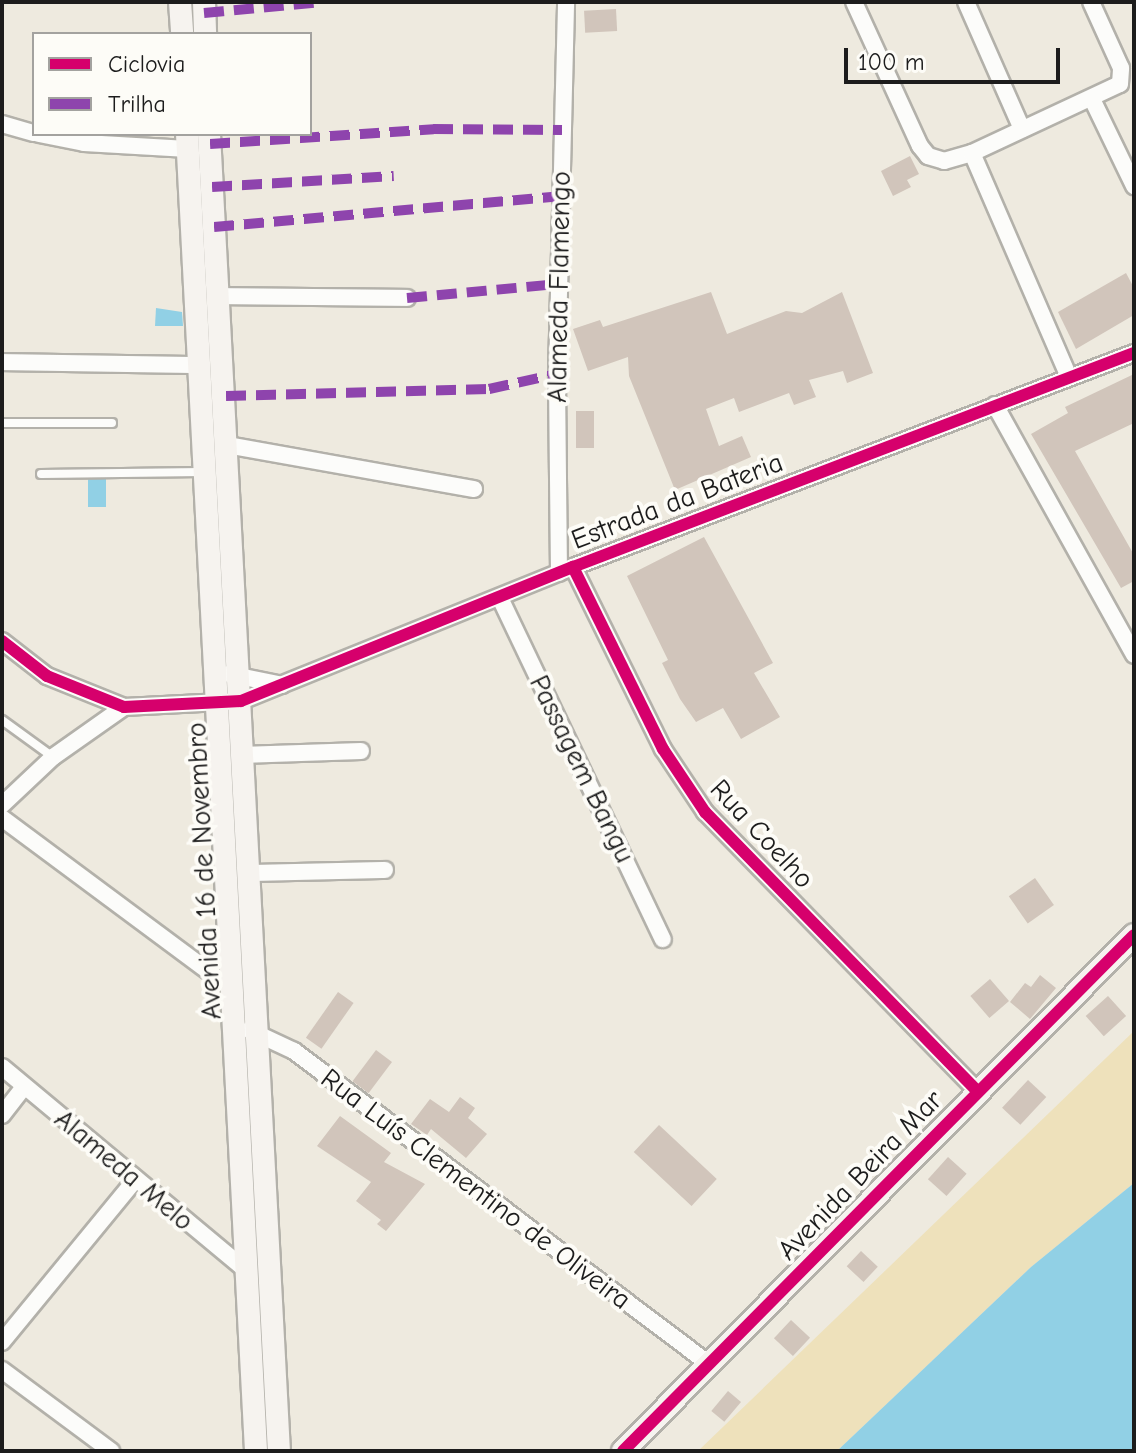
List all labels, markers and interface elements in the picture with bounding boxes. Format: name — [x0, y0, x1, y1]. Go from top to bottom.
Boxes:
legend — [32, 32, 312, 136]
scale bar — [848, 32, 1064, 82]
text: 100 m — [858, 48, 925, 76]
text: Ciclovia — [108, 50, 185, 78]
text: Trilha — [108, 90, 166, 118]
street label: Alameda Flamengo — [540, 171, 578, 403]
street label: Estrada da Bateria — [567, 445, 787, 557]
street label: Passagem Bangu — [522, 670, 642, 868]
street label: Avenida 16 de Novembro — [179, 722, 229, 1020]
street label: Rua Coelho — [703, 773, 821, 895]
street label: Rua Luís Clementino de Oliveira — [314, 1061, 638, 1317]
street label: Avenida Beira Mar — [770, 1083, 950, 1267]
street label: Alameda Melo — [48, 1102, 200, 1238]

